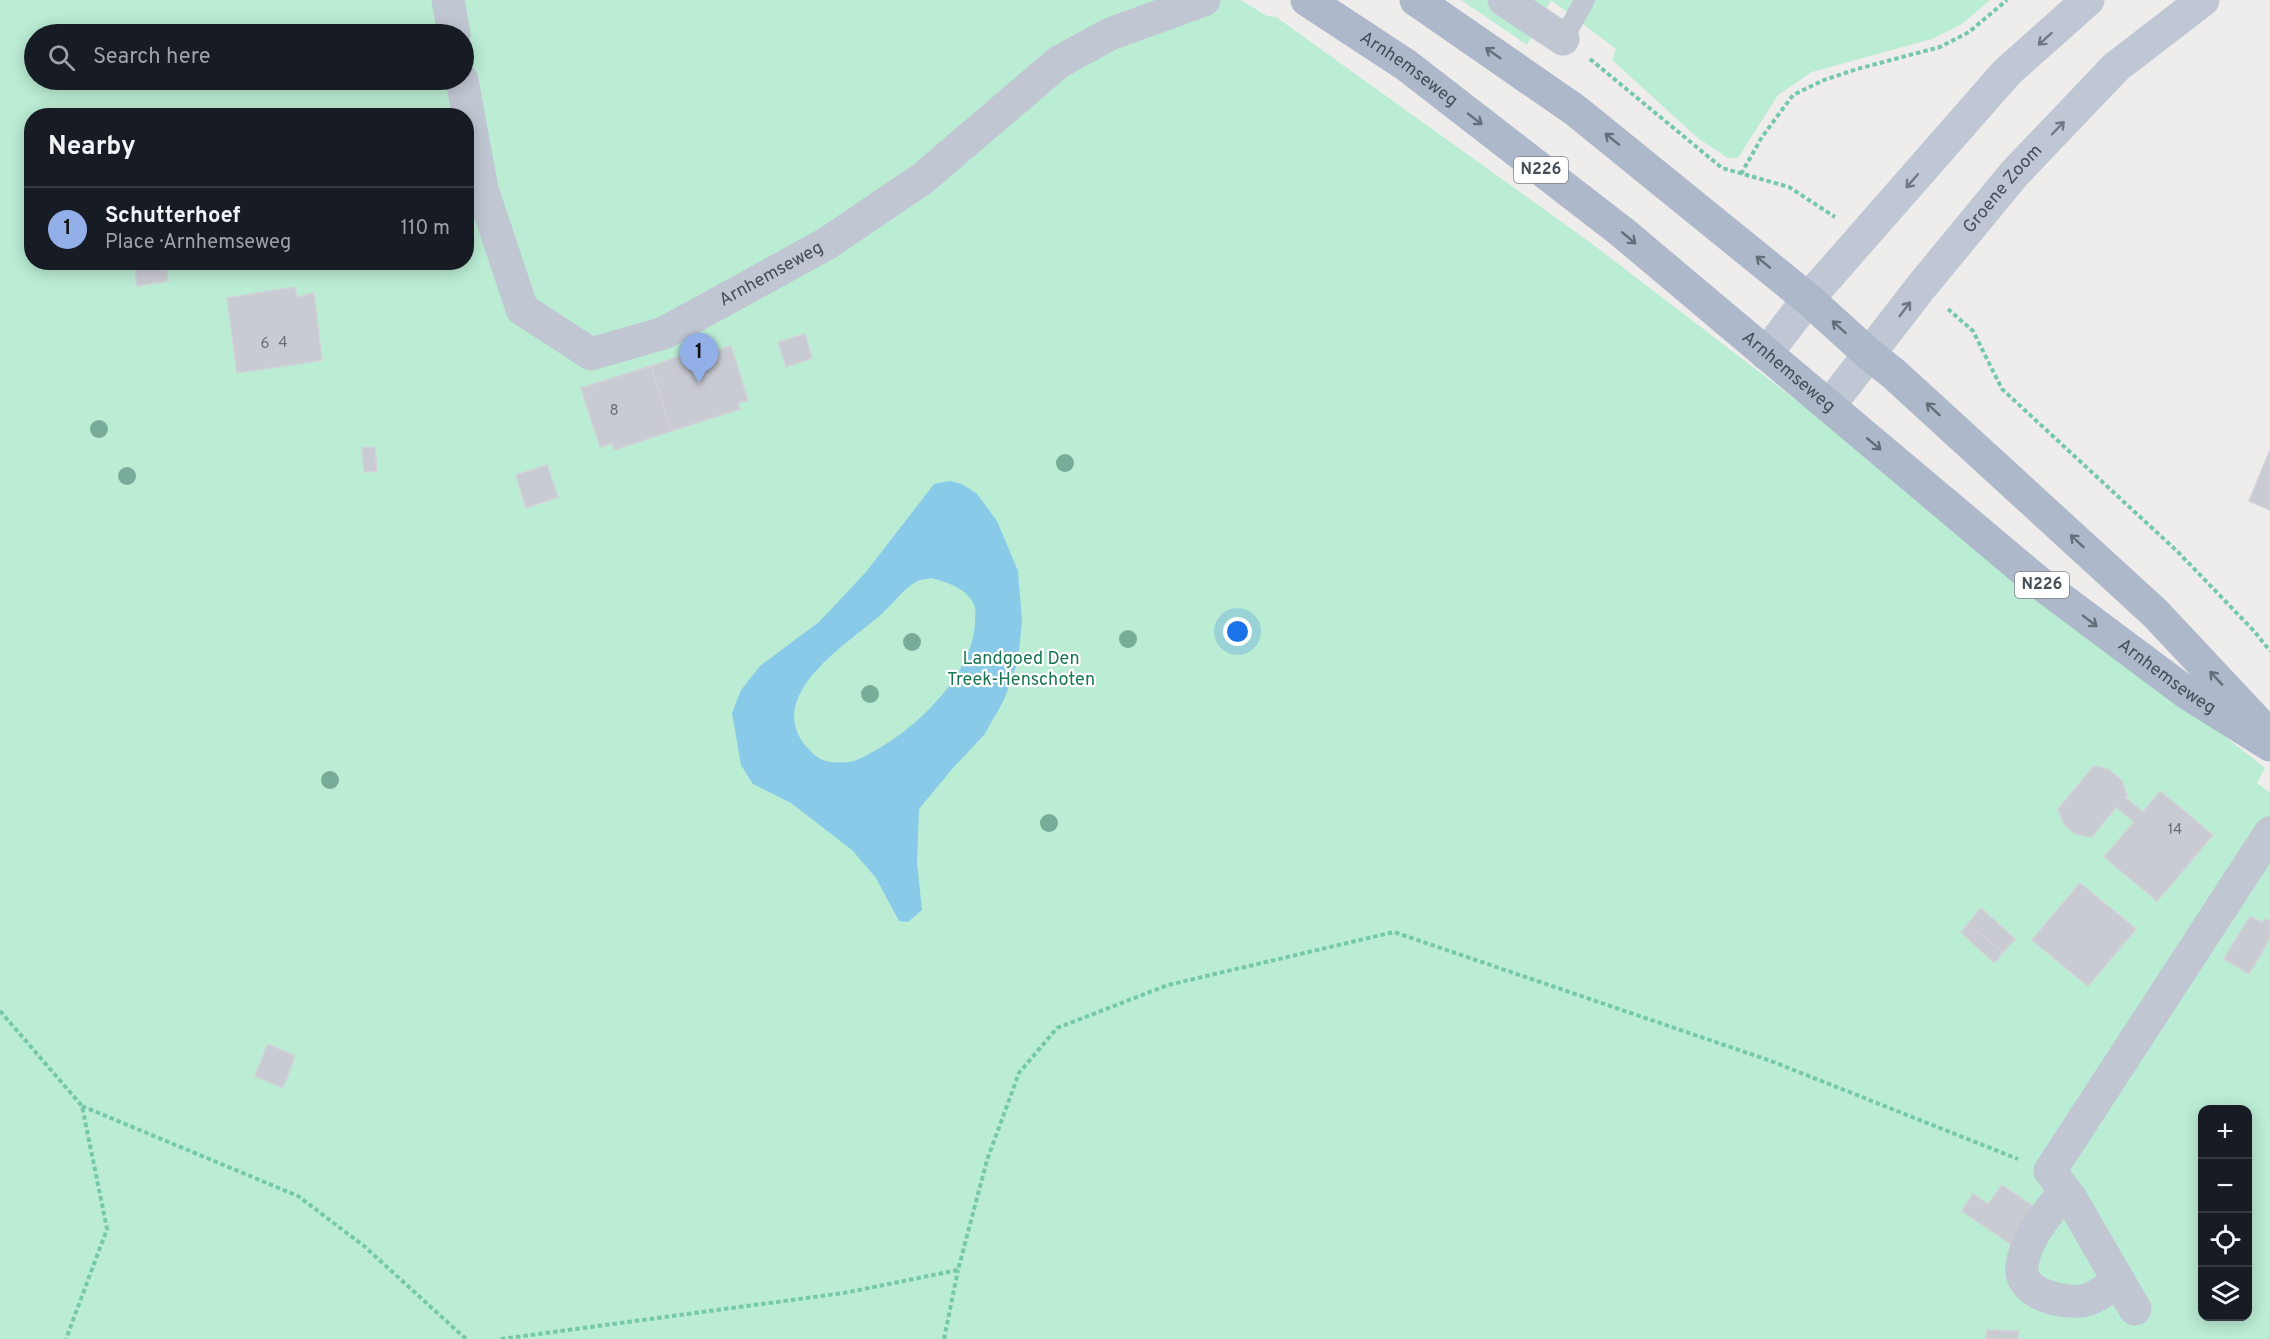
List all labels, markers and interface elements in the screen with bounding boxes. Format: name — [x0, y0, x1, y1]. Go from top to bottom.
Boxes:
search box — [24, 24, 474, 90]
street label: Arnhemseweg — [1355, 26, 1462, 112]
one-way arrow — [2037, 32, 2052, 46]
icon: search — [45, 41, 78, 74]
text: Search here — [93, 44, 211, 71]
one-way arrow — [1485, 47, 1501, 59]
one-way arrow — [1466, 112, 1482, 125]
one-way arrow — [2051, 120, 2065, 135]
text: Nearby — [48, 131, 136, 164]
one-way arrow — [1604, 133, 1620, 146]
street label: Groene Zoom — [1958, 140, 2047, 238]
road number: N226 — [1514, 157, 1568, 183]
one-way arrow — [1905, 173, 1918, 189]
text: Schutterhoef — [105, 203, 240, 230]
text: 1 — [64, 216, 72, 242]
text: 110 m — [401, 216, 450, 242]
text: Place · Arnhemseweg — [105, 230, 291, 256]
one-way arrow — [1620, 232, 1636, 245]
street label: Arnhemseweg — [715, 236, 827, 312]
one-way arrow — [1756, 255, 1771, 269]
one-way arrow — [1899, 301, 1912, 317]
one-way arrow — [1832, 320, 1847, 334]
street label: Arnhemseweg — [1737, 326, 1840, 418]
house number: 4 — [278, 334, 288, 353]
pin: 1 — [680, 334, 718, 383]
house number: 6 — [261, 335, 270, 354]
house number: 8 — [609, 402, 619, 421]
one-way arrow — [1926, 402, 1941, 416]
one-way arrow — [1866, 437, 1881, 451]
one-way arrow — [2069, 534, 2084, 548]
road number: N226 — [2015, 572, 2069, 598]
one-way arrow — [2082, 614, 2098, 627]
your location — [1223, 617, 1252, 646]
street label: Arnhemseweg — [2113, 634, 2220, 720]
park label: Landgoed Den Treek-Henschoten — [947, 648, 1095, 692]
one-way arrow — [2208, 670, 2223, 685]
house number: 14 — [2168, 821, 2182, 840]
map controls — [2198, 1105, 2252, 1321]
button: + — [2198, 1105, 2252, 1159]
button: − — [2198, 1159, 2252, 1213]
button: locate — [2198, 1213, 2252, 1267]
button: layers — [2198, 1267, 2252, 1321]

